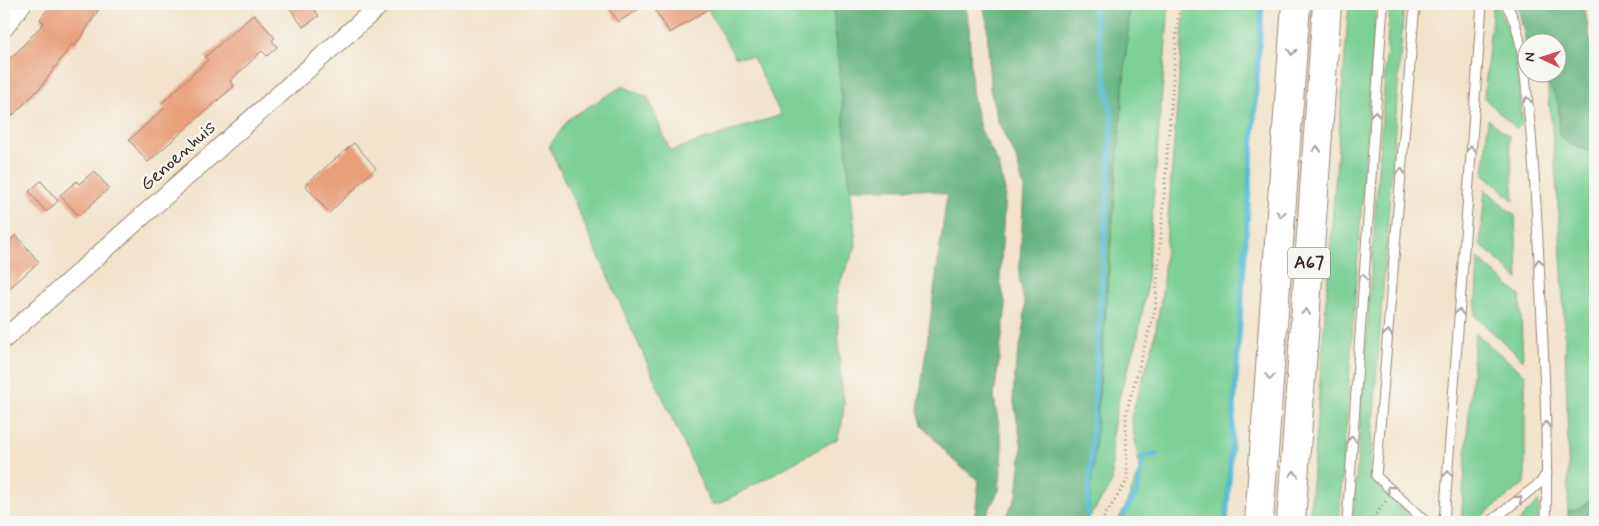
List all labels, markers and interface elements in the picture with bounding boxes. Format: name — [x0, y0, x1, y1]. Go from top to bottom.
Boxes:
north arrow — [1516, 32, 1566, 82]
one-way arrow — [1287, 49, 1298, 57]
text: N — [1521, 52, 1539, 62]
one-way arrow — [1522, 96, 1533, 104]
one-way arrow — [1369, 110, 1380, 118]
street label: Genoenhuis — [135, 115, 221, 197]
one-way arrow — [1312, 145, 1323, 153]
one-way arrow — [1466, 145, 1477, 153]
one-way arrow — [1396, 167, 1407, 175]
one-way arrow — [1276, 211, 1287, 219]
road number: A67 — [1288, 248, 1330, 278]
one-way arrow — [1534, 258, 1544, 266]
one-way arrow — [1358, 272, 1369, 280]
one-way arrow — [1300, 307, 1311, 315]
one-way arrow — [1454, 307, 1465, 315]
one-way arrow — [1382, 329, 1393, 337]
one-way arrow — [1264, 373, 1275, 381]
one-way arrow — [1540, 421, 1551, 429]
one-way arrow — [1347, 434, 1358, 442]
one-way arrow — [1289, 469, 1300, 477]
one-way arrow — [1442, 469, 1453, 477]
one-way arrow — [1387, 486, 1396, 495]
one-way arrow — [1513, 496, 1523, 505]

